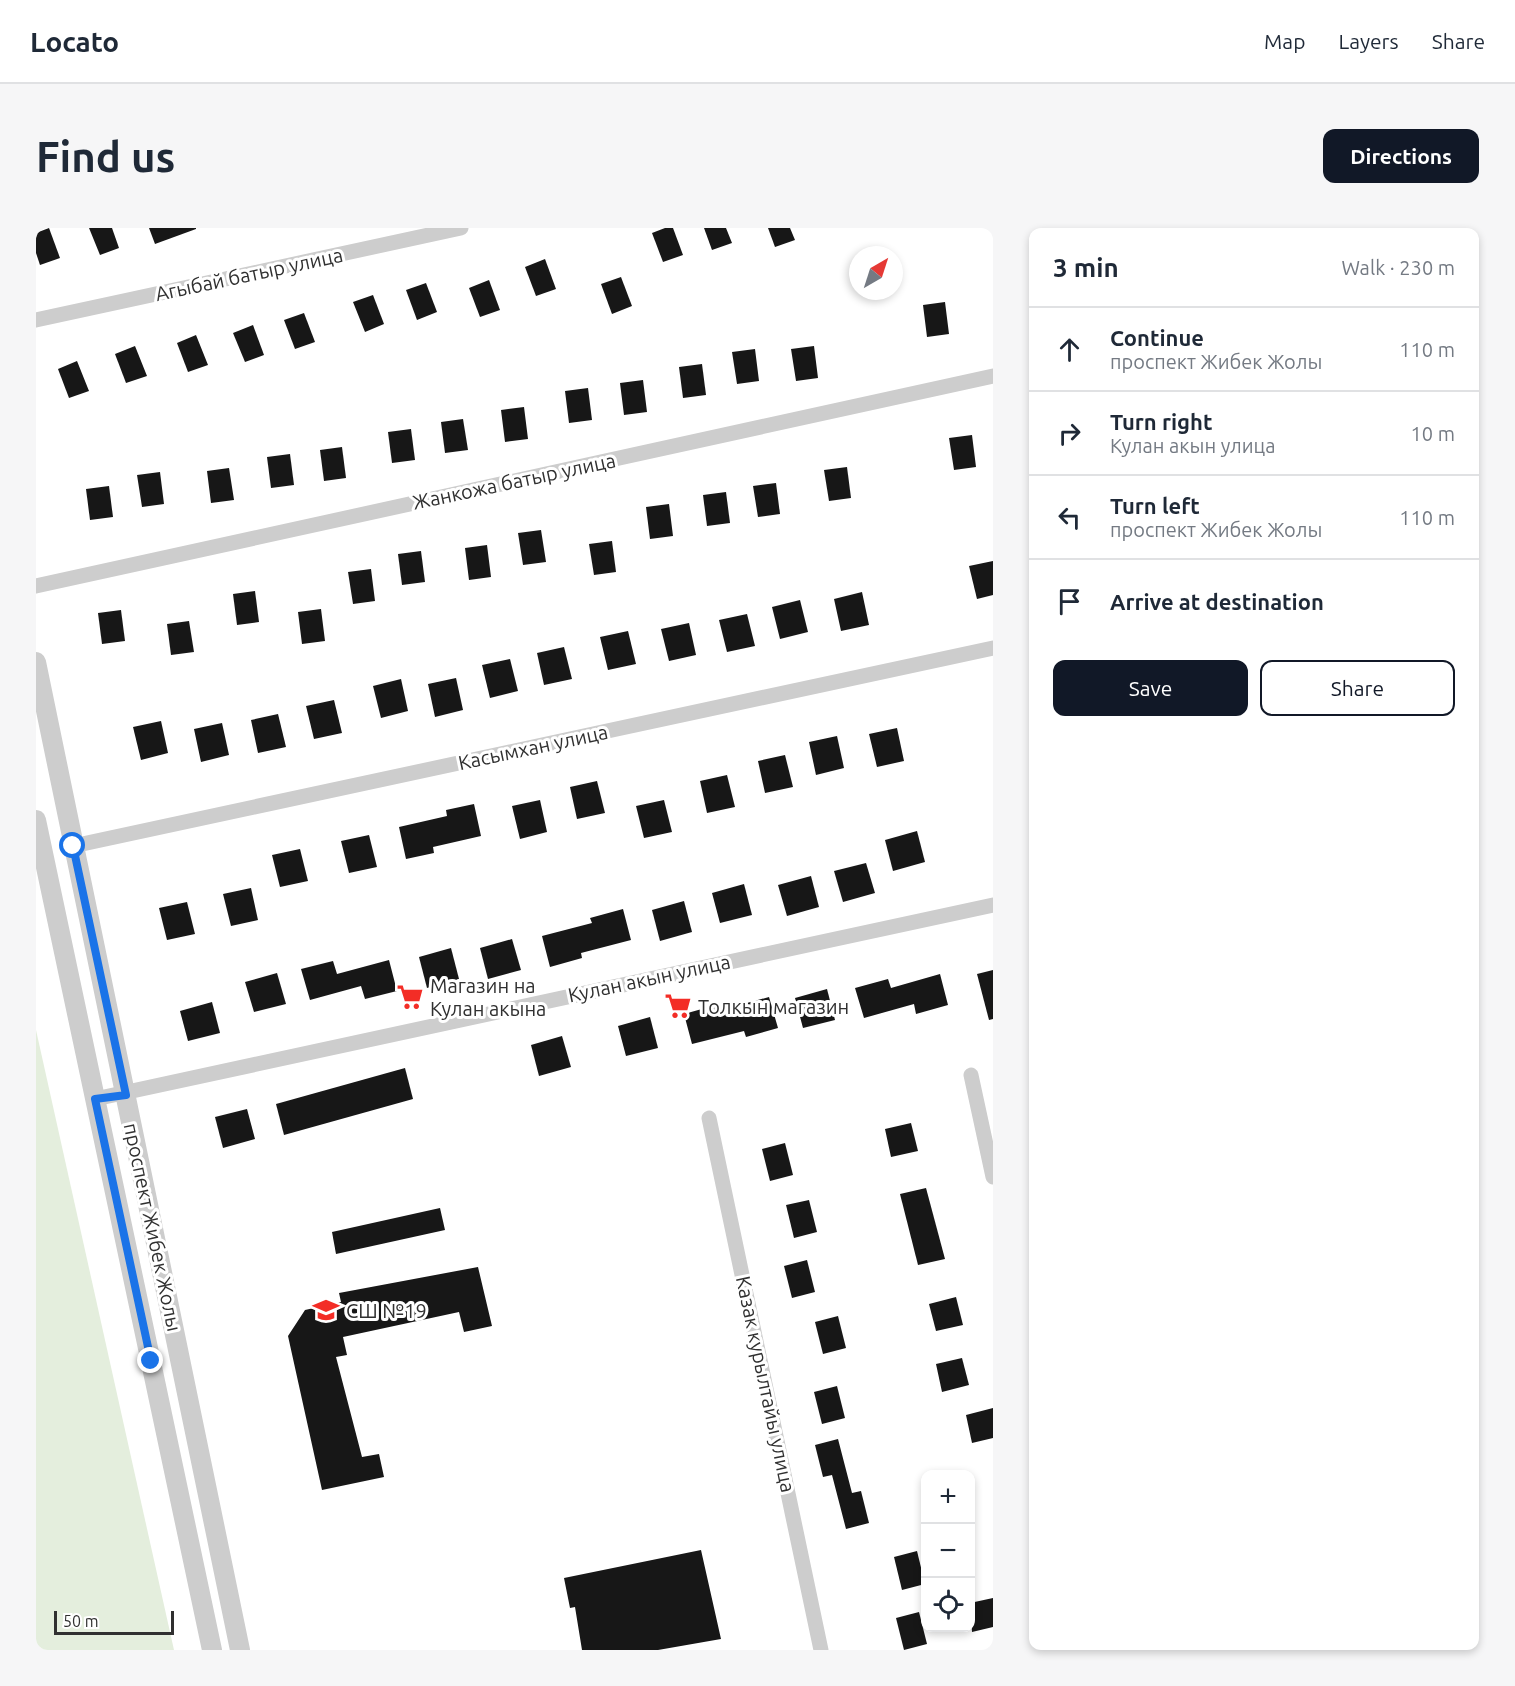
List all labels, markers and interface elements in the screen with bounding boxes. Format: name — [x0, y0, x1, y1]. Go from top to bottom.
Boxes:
text: Locato — [30, 26, 119, 57]
text: Map — [1264, 29, 1305, 53]
text: Layers — [1338, 29, 1399, 53]
text: Share — [1432, 29, 1485, 53]
button: Directions — [1323, 129, 1479, 183]
text: Find us — [36, 133, 175, 180]
street label: Агыбай батыр улица — [153, 243, 345, 305]
north arrow — [849, 246, 903, 300]
text: 3 min — [1053, 253, 1119, 282]
text: Walk · 230 m — [1342, 256, 1455, 279]
text: Continue — [1110, 325, 1204, 350]
icon: ahead — [1053, 333, 1086, 366]
text: 110 m — [1399, 338, 1455, 361]
text: проспект Жибек Жолы — [1110, 350, 1322, 373]
text: Turn right — [1110, 409, 1212, 434]
icon: right — [1053, 417, 1086, 450]
text: 10 m — [1411, 422, 1455, 445]
text: Кулан акын улица — [1110, 434, 1275, 457]
street label: Жанкожа батыр улица — [410, 448, 618, 514]
text: Turn left — [1110, 493, 1200, 518]
icon: left — [1053, 501, 1086, 534]
text: 110 m — [1399, 506, 1455, 529]
text: проспект Жибек Жолы — [1110, 518, 1322, 541]
icon: arrive — [1053, 585, 1086, 618]
text: Arrive at destination — [1110, 589, 1324, 614]
button: Save — [1053, 660, 1248, 716]
button: Share — [1260, 660, 1455, 716]
street label: Касымхан улица — [456, 720, 610, 774]
route start — [59, 832, 85, 858]
street label: Кулан акын улица — [566, 950, 732, 1006]
place label: Магазин на Кулан акына — [430, 974, 546, 1020]
supermarket icon: Магазин на Кулан акына — [395, 982, 425, 1012]
supermarket icon: Толкын магазин — [663, 991, 693, 1021]
place label: Толкын магазин — [698, 995, 849, 1018]
street label: проспект Жибек Жолы — [120, 1121, 186, 1333]
street label: Казак курылтайы улица — [732, 1274, 800, 1494]
school or university icon: СШ №19 — [311, 1295, 341, 1325]
place label: СШ №19 — [346, 1299, 427, 1322]
route end — [137, 1347, 163, 1373]
map controls — [921, 1470, 975, 1632]
button: + — [921, 1470, 975, 1524]
button: − — [921, 1524, 975, 1578]
button: locate — [921, 1578, 975, 1632]
scale bar — [54, 1608, 174, 1636]
text: 50 m — [63, 1612, 99, 1630]

